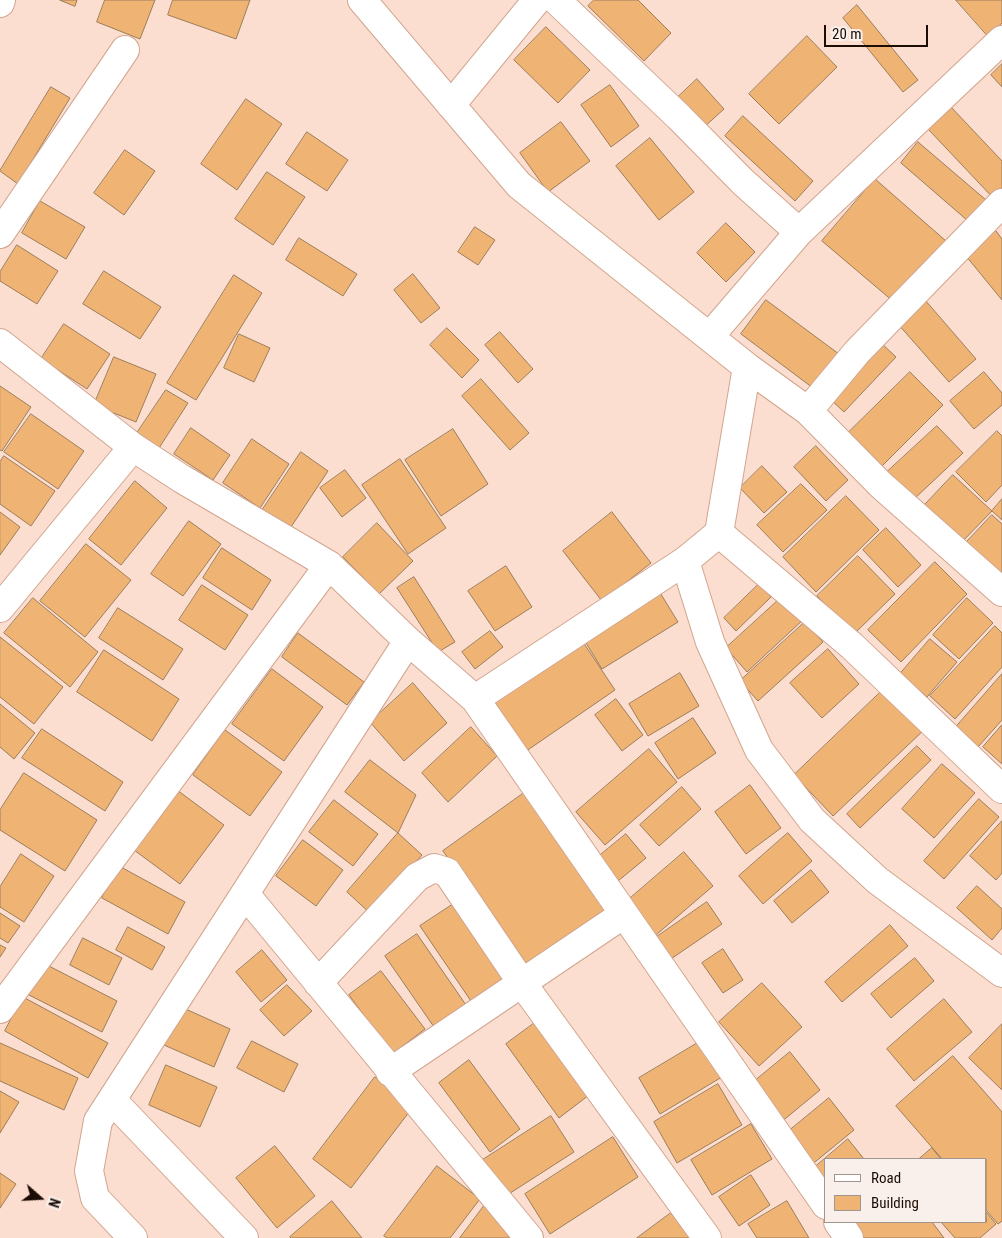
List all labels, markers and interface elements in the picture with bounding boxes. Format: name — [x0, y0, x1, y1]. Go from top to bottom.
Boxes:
scale bar — [827, 15, 931, 47]
text: 20 m — [832, 25, 862, 43]
legend — [824, 1158, 987, 1223]
text: Road — [871, 1169, 901, 1187]
north arrow — [15, 1173, 65, 1223]
text: Building — [871, 1194, 919, 1212]
text: N — [45, 1196, 63, 1210]

